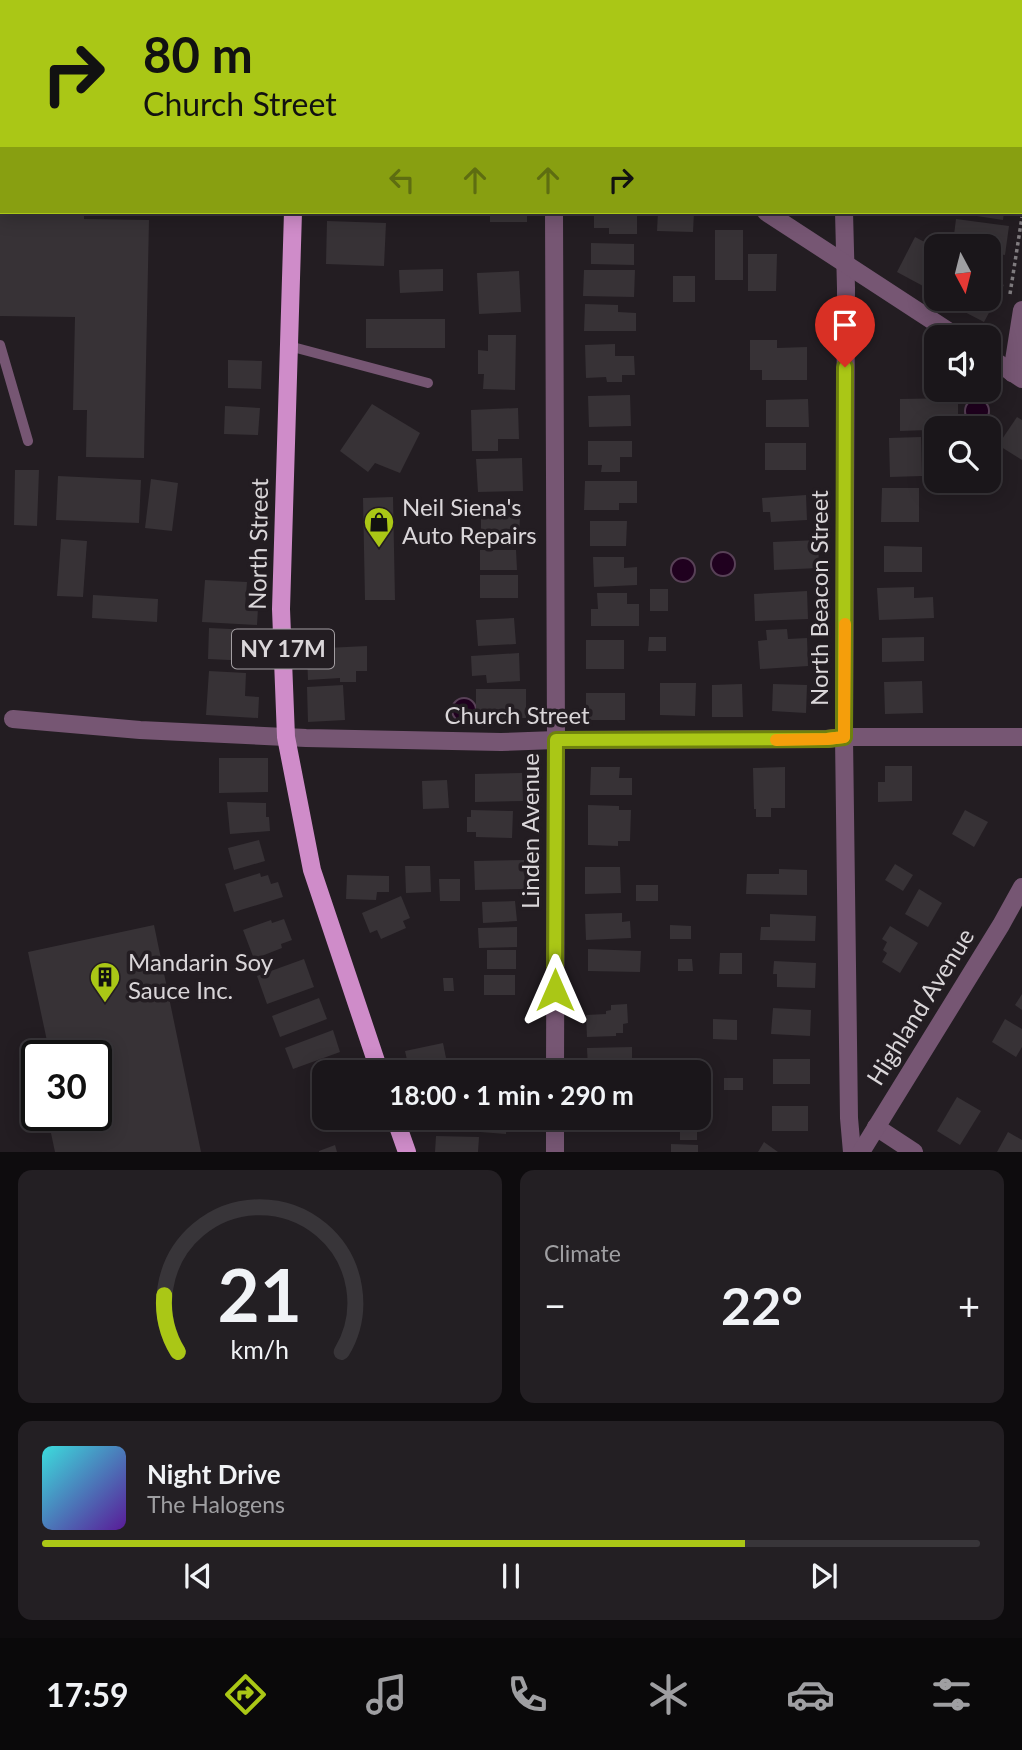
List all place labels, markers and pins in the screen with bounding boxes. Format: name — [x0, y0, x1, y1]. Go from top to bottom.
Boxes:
pin — [815, 295, 875, 367]
place label: Neil Siena's Auto Repairs — [402, 492, 537, 549]
shop icon: Neil Siena's Auto Repairs — [362, 505, 396, 549]
place label: Mandarin Soy Sauce Inc. — [128, 947, 274, 1004]
building icon: Mandarin Soy Sauce Inc. — [88, 960, 122, 1004]

